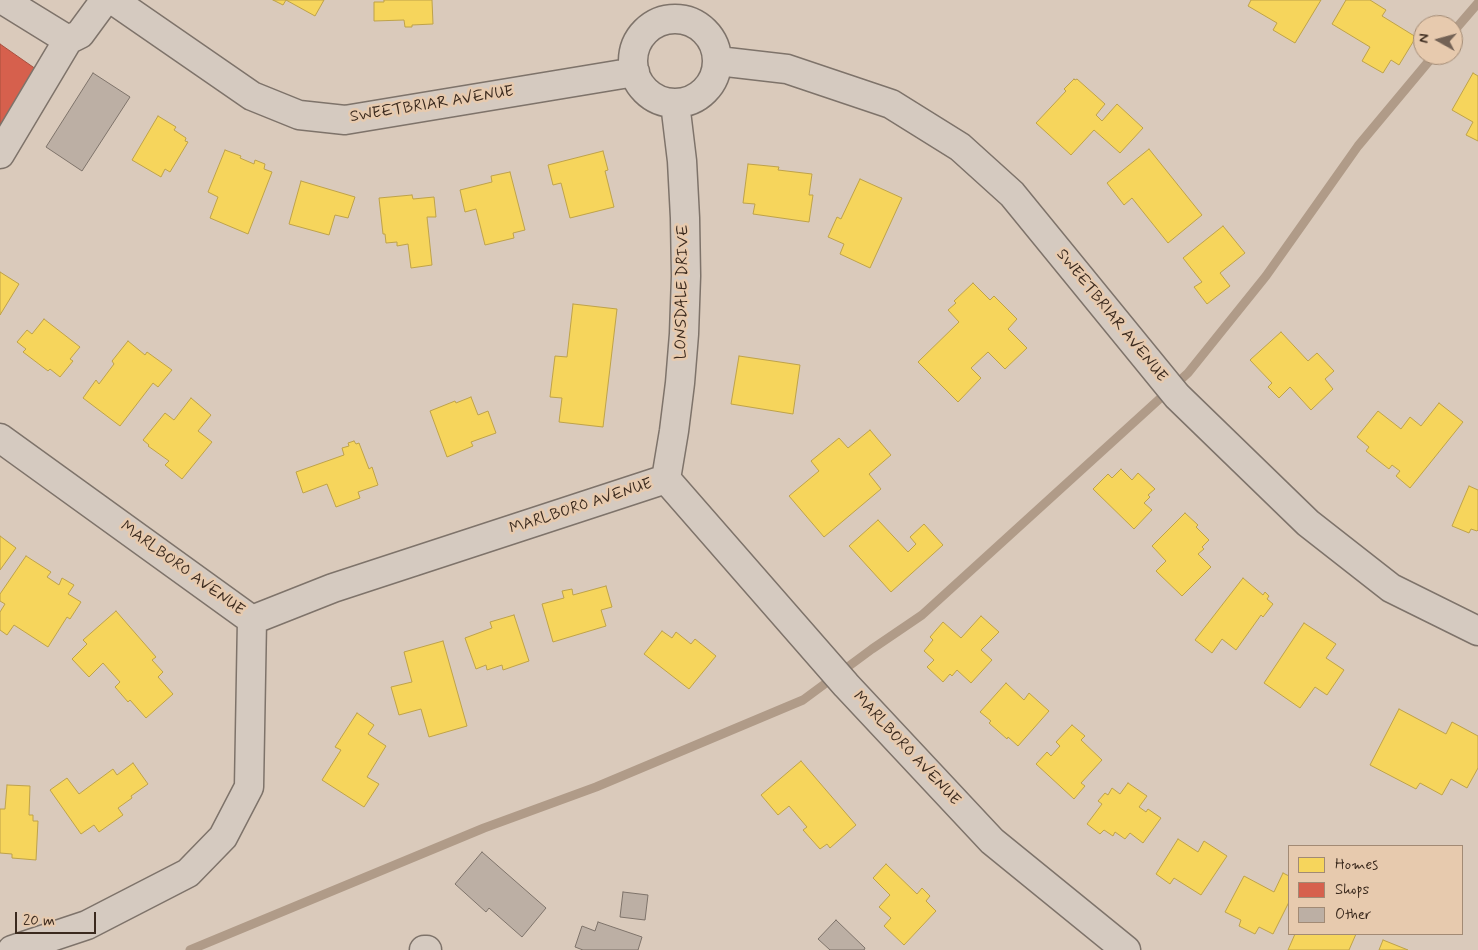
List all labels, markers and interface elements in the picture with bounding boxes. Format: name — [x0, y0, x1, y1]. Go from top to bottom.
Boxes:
north arrow — [1413, 15, 1463, 65]
text: N — [1415, 33, 1434, 44]
street label: SWEETBRIAR AVENUE — [349, 83, 515, 127]
street label: LONSDALE DRIVE — [672, 224, 694, 360]
street label: SWEETBRIAR AVENUE — [1051, 246, 1171, 386]
street label: MARLBORO AVENUE — [507, 475, 655, 539]
street label: MARLBORO AVENUE — [116, 517, 248, 621]
street label: MARLBORO AVENUE — [848, 688, 964, 810]
legend — [1288, 845, 1463, 935]
text: Homes — [1335, 855, 1378, 875]
text: Shops — [1335, 880, 1369, 900]
scale bar — [18, 902, 99, 934]
text: Other — [1335, 905, 1371, 925]
text: 20 m — [23, 911, 55, 931]

